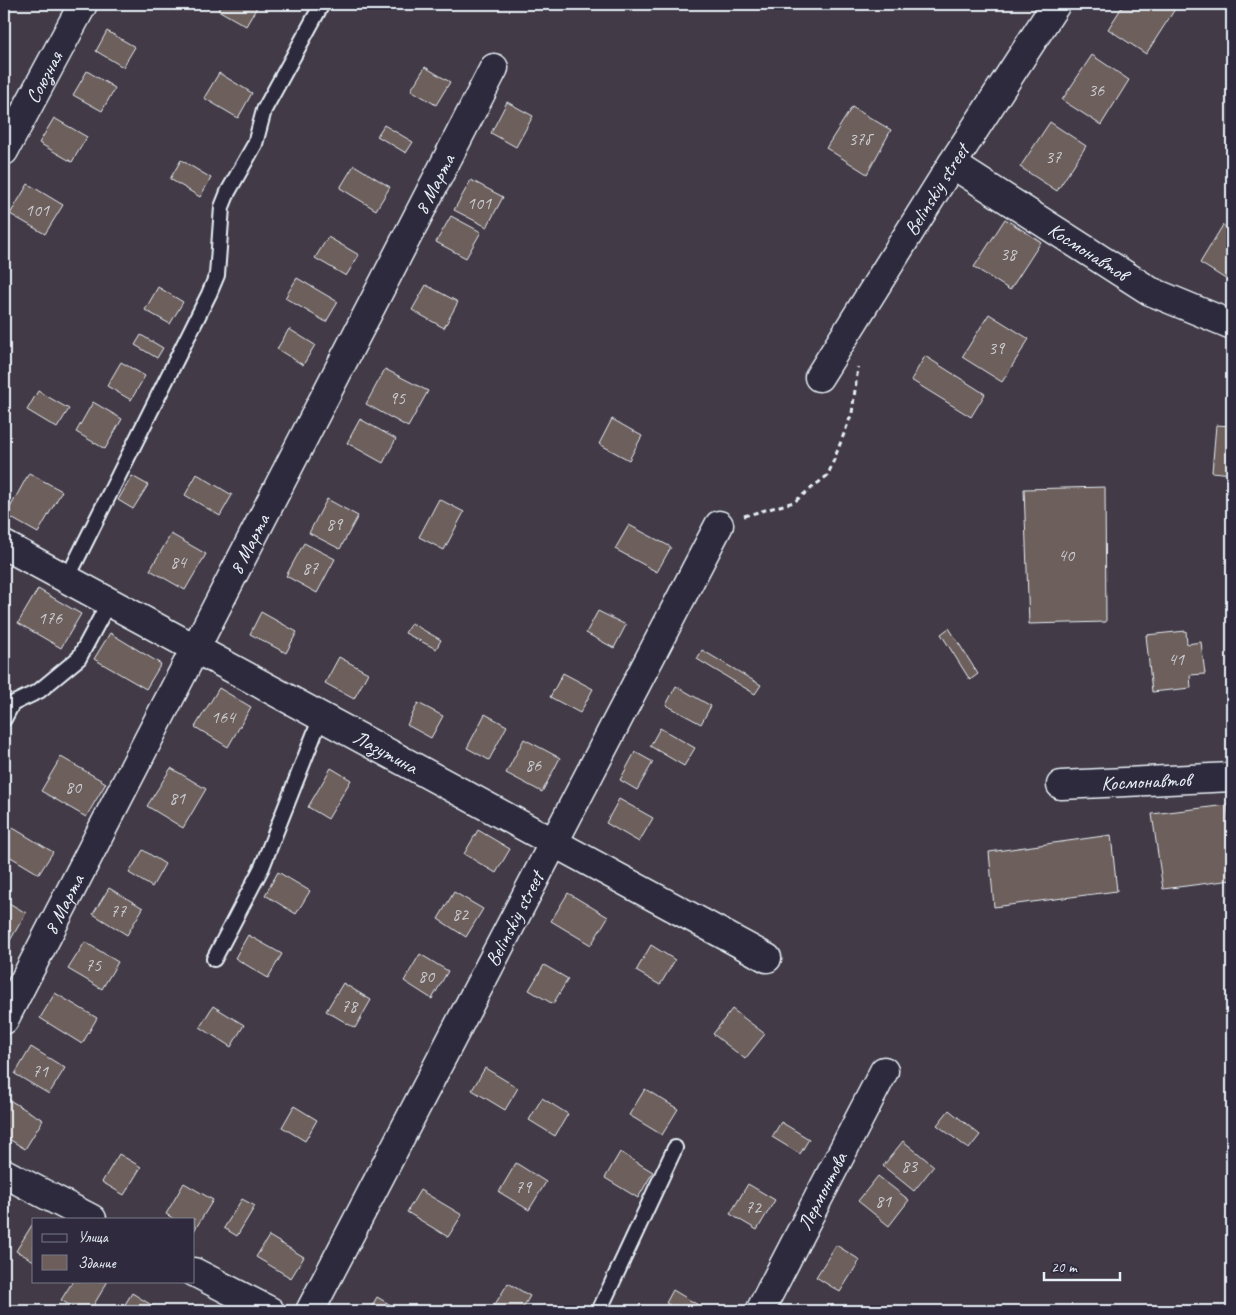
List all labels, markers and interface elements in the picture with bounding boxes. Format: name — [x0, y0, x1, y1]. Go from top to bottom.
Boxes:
street label: Союзная — [20, 46, 68, 107]
house number: 36 — [1088, 79, 1105, 101]
house number: 37б — [848, 128, 874, 150]
street label: Belinskiy street — [898, 136, 976, 240]
house number: 37 — [1045, 146, 1062, 168]
street label: 8 Марта — [408, 148, 461, 219]
house number: 101 — [467, 192, 492, 214]
house number: 101 — [25, 199, 50, 221]
street label: Космонавтов — [1044, 217, 1136, 288]
house number: 38 — [1000, 243, 1018, 265]
house number: 39 — [988, 337, 1006, 359]
house number: 95 — [389, 387, 406, 409]
street label: 8 Марта — [223, 508, 276, 579]
house number: 89 — [326, 513, 344, 535]
house number: 40 — [1058, 544, 1076, 566]
house number: 84 — [170, 551, 188, 573]
house number: 87 — [302, 557, 319, 579]
house number: 176 — [38, 607, 63, 629]
house number: 41 — [1168, 648, 1185, 670]
house number: 164 — [211, 706, 237, 728]
street label: Лазутина — [349, 724, 423, 780]
house number: 86 — [525, 754, 542, 776]
street label: Космонавтов — [1100, 766, 1195, 796]
house number: 80 — [65, 776, 83, 798]
house number: 81 — [169, 787, 186, 809]
street label: Belinskiy street — [479, 864, 550, 970]
street label: 8 Марта — [38, 868, 90, 939]
house number: 77 — [110, 900, 127, 922]
house number: 82 — [452, 903, 470, 925]
house number: 75 — [85, 954, 102, 976]
house number: 80 — [418, 965, 436, 987]
house number: 78 — [341, 995, 359, 1017]
house number: 71 — [32, 1060, 49, 1082]
street label: Лермонтова — [791, 1147, 853, 1234]
house number: 83 — [901, 1155, 919, 1177]
house number: 79 — [515, 1176, 533, 1198]
house number: 81 — [875, 1190, 892, 1212]
house number: 72 — [745, 1196, 763, 1218]
legend — [32, 1218, 195, 1282]
text: Улица — [78, 1228, 109, 1247]
scale bar — [1044, 1250, 1120, 1282]
text: Здание — [78, 1254, 117, 1273]
text: 20 m — [1051, 1258, 1078, 1277]

